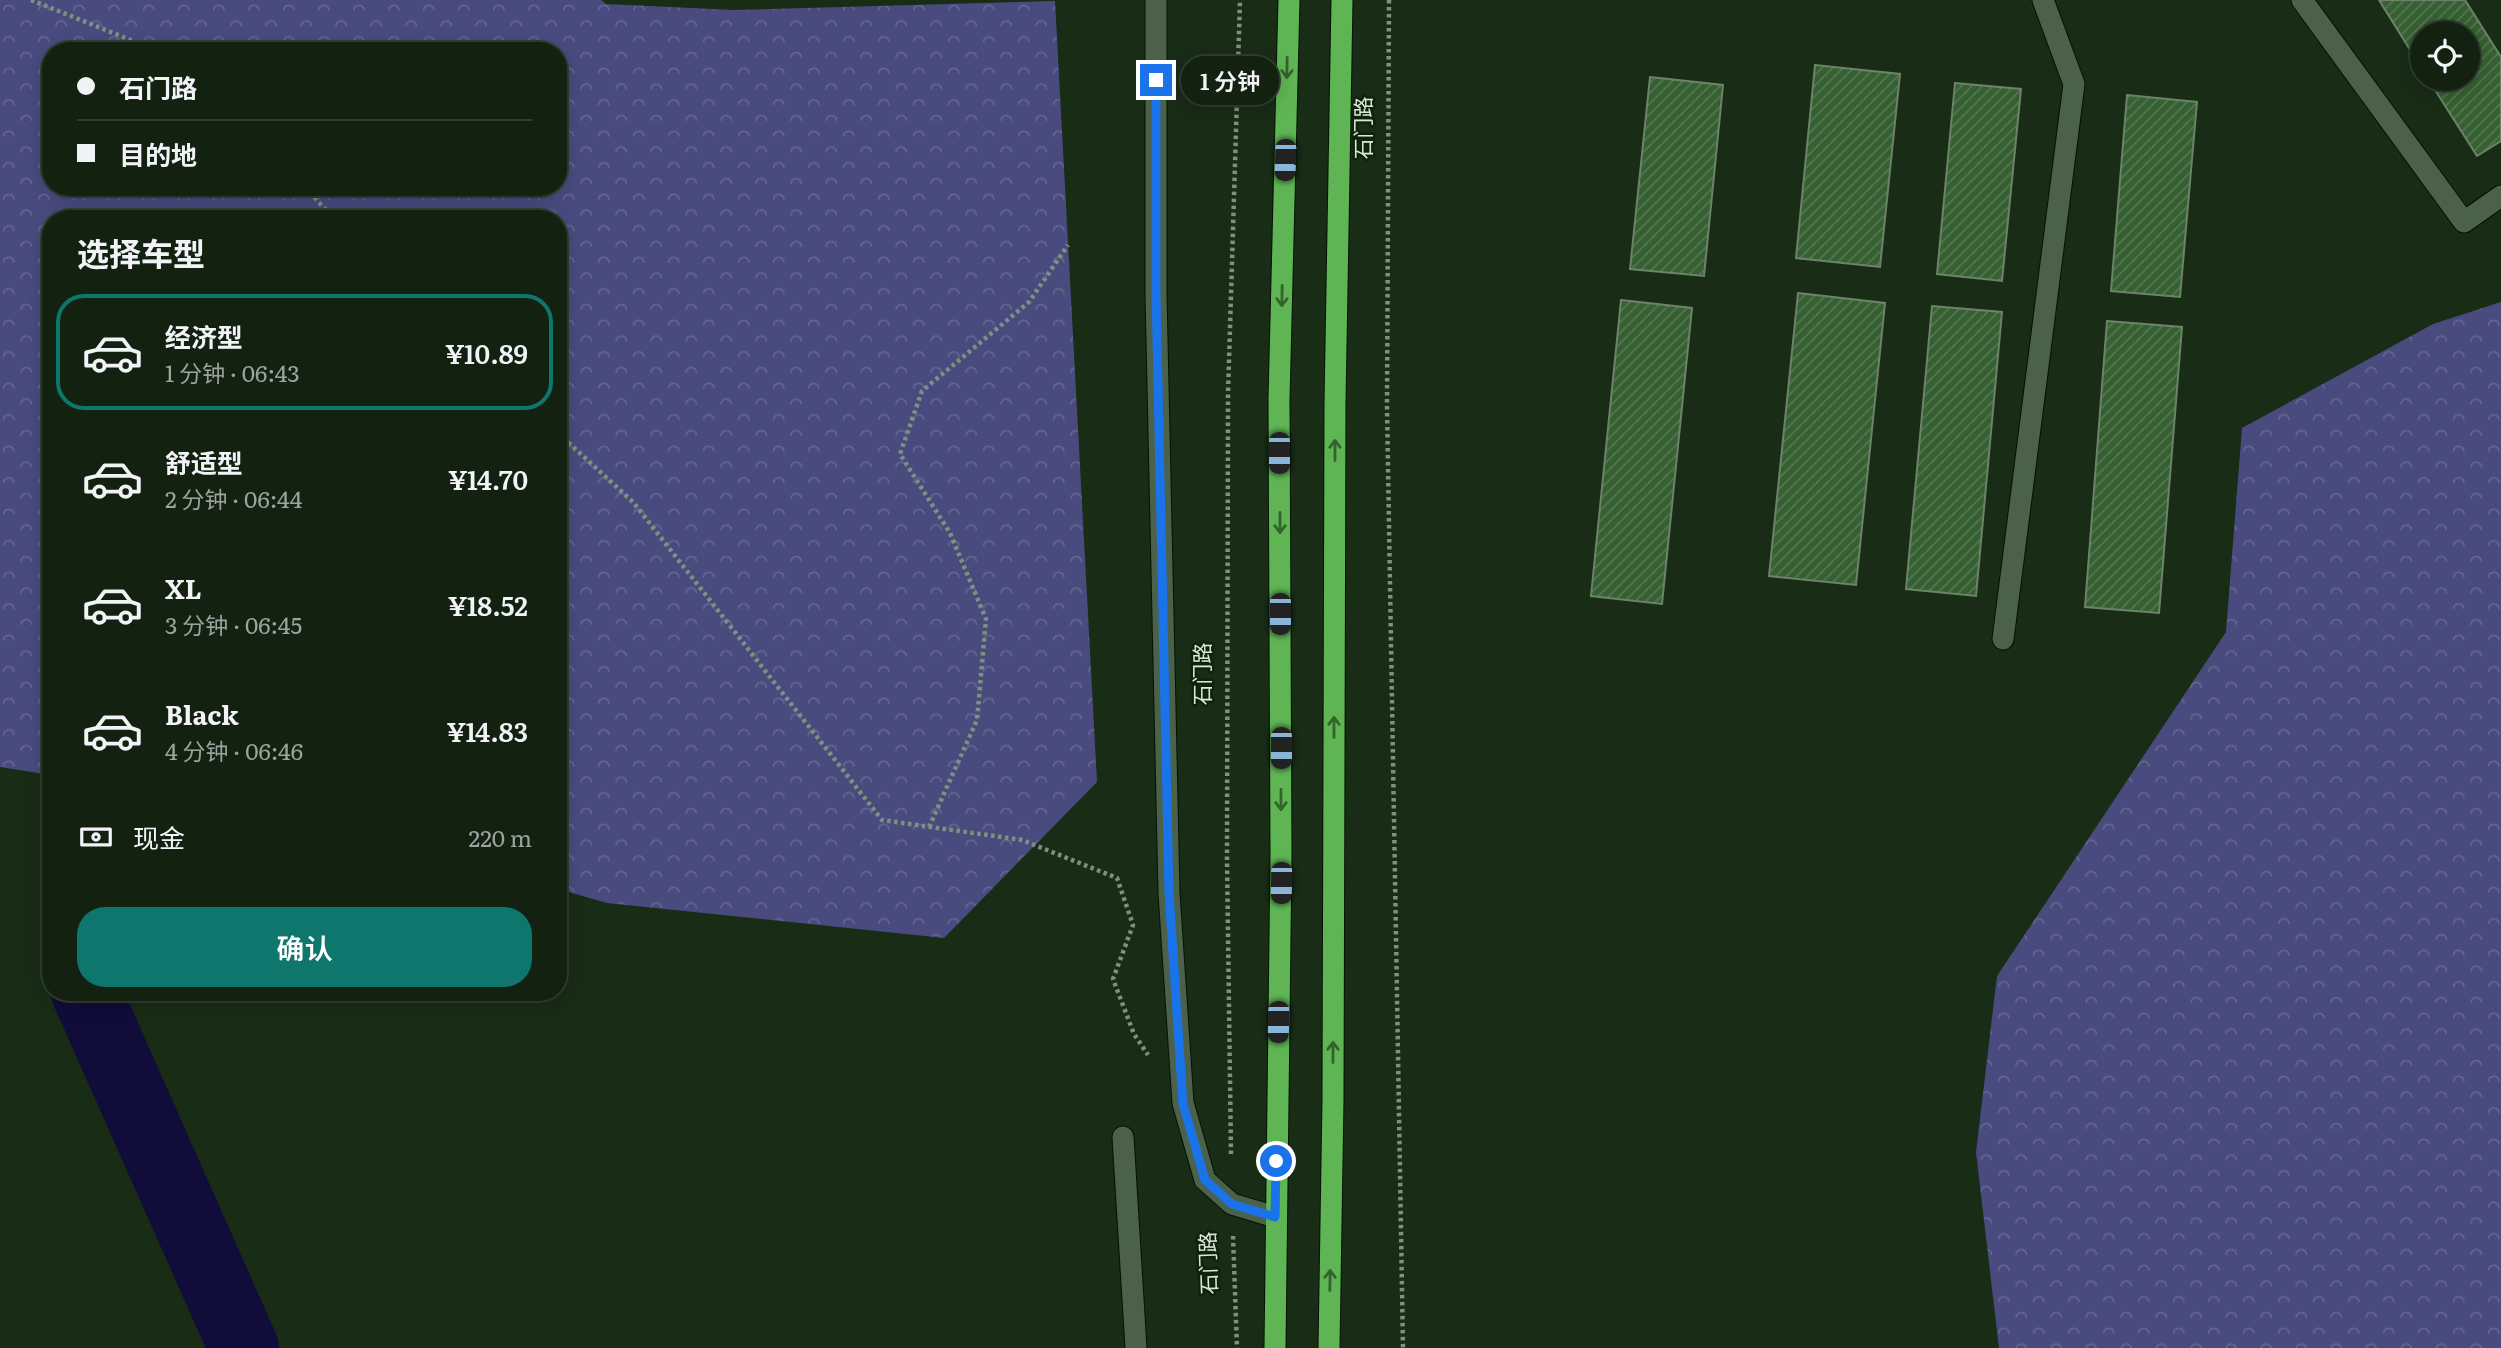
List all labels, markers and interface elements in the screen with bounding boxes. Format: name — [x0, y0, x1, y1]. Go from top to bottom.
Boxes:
map controls — [2410, 21, 2480, 91]
button: locate — [2410, 21, 2480, 91]
callout: 1 分钟 — [1180, 56, 1278, 104]
one-way arrow — [1280, 56, 1294, 79]
text: 1 分钟 — [1200, 63, 1260, 97]
route end — [1140, 64, 1172, 96]
text: 石门路 — [119, 67, 197, 106]
street label: 石门路 — [1346, 97, 1377, 160]
text: 目的地 — [119, 134, 197, 173]
car — [1274, 139, 1297, 181]
text: 选择车型 — [77, 228, 205, 276]
one-way arrow — [1275, 284, 1288, 307]
text: 经济型 — [165, 316, 243, 355]
icon: car — [81, 321, 144, 384]
text: ¥10.89 — [445, 333, 528, 372]
text: 1 分钟 · 06:43 — [165, 355, 300, 389]
car — [1269, 432, 1290, 474]
one-way arrow — [1328, 439, 1342, 462]
text: 舒适型 — [165, 442, 243, 481]
icon: car — [81, 447, 144, 510]
text: ¥14.70 — [448, 459, 528, 498]
text: 2 分钟 · 06:44 — [165, 481, 302, 515]
one-way arrow — [1273, 511, 1287, 534]
text: XL — [165, 568, 202, 607]
icon: car — [81, 573, 144, 636]
text: ¥18.52 — [448, 585, 528, 624]
car — [1270, 593, 1291, 635]
text: 3 分钟 · 06:45 — [165, 607, 302, 641]
street label: 石门路 — [1185, 643, 1216, 706]
text: Black — [165, 694, 239, 733]
icon: car — [81, 699, 144, 762]
text: ¥14.83 — [447, 711, 528, 750]
one-way arrow — [1327, 716, 1341, 739]
car — [1271, 727, 1292, 769]
text: 4 分钟 · 06:46 — [165, 733, 303, 767]
one-way arrow — [1274, 788, 1288, 811]
text: 现金 — [133, 817, 185, 856]
icon: cash — [77, 818, 115, 856]
text: 220 m — [468, 820, 532, 854]
car — [1271, 862, 1292, 904]
button: 确认 — [77, 907, 532, 987]
car — [1268, 1001, 1289, 1043]
one-way arrow — [1326, 1041, 1340, 1064]
route start — [1260, 1145, 1292, 1177]
street label: 石门路 — [1190, 1231, 1223, 1295]
one-way arrow — [1323, 1269, 1337, 1292]

